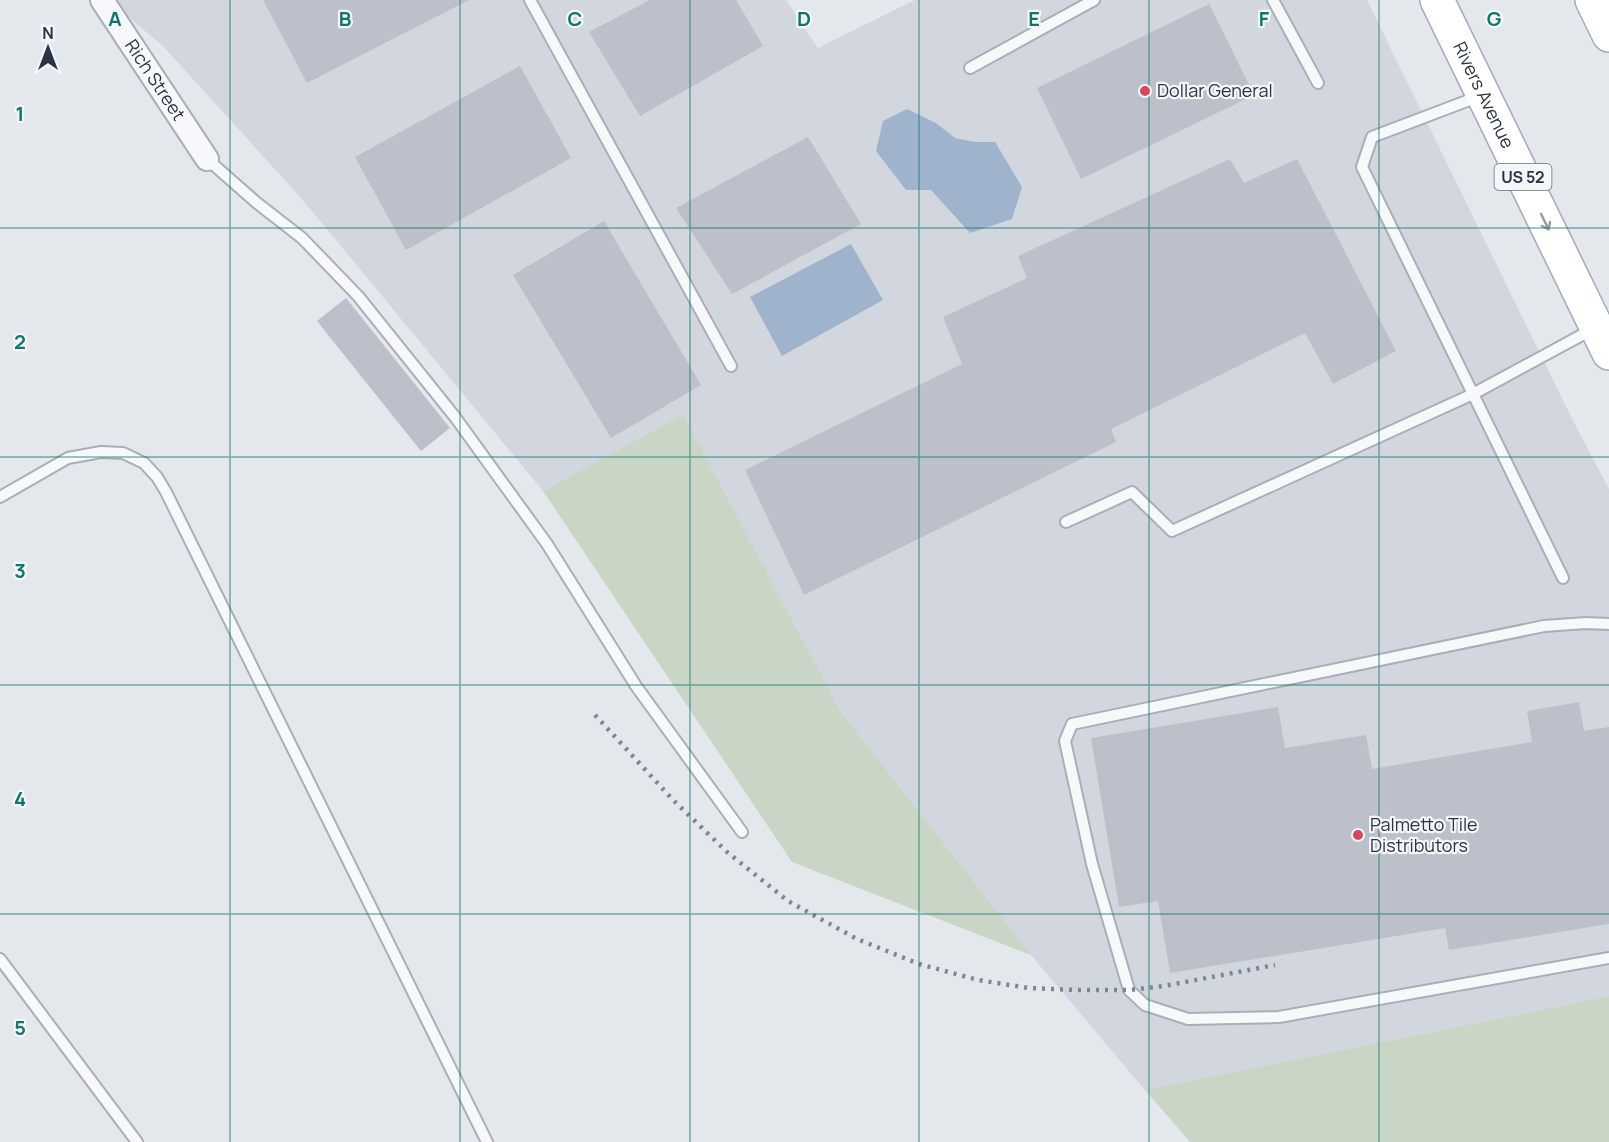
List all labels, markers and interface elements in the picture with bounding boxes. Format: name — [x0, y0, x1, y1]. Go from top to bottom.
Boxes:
text: A — [108, 5, 122, 32]
text: B — [339, 5, 352, 32]
text: C — [568, 5, 582, 32]
text: D — [797, 5, 811, 32]
text: E — [1028, 5, 1040, 32]
text: F — [1259, 5, 1270, 32]
text: G — [1487, 5, 1502, 32]
north arrow — [18, 18, 78, 78]
text: N — [42, 22, 54, 44]
street label: Rich Street — [120, 34, 191, 125]
street label: Rivers Avenue — [1448, 38, 1520, 152]
place label: Dollar General — [1157, 78, 1273, 102]
marker: Dollar General — [1138, 84, 1152, 98]
text: 1 — [16, 100, 24, 127]
road number: US 52 — [1494, 164, 1552, 190]
one-way arrow — [1540, 213, 1551, 231]
text: 2 — [14, 328, 26, 355]
text: 3 — [14, 557, 26, 584]
text: 4 — [14, 785, 26, 812]
place label: Palmetto Tile Distributors — [1370, 812, 1478, 857]
marker: Palmetto Tile Distributors — [1351, 828, 1365, 842]
text: 5 — [14, 1014, 26, 1041]

